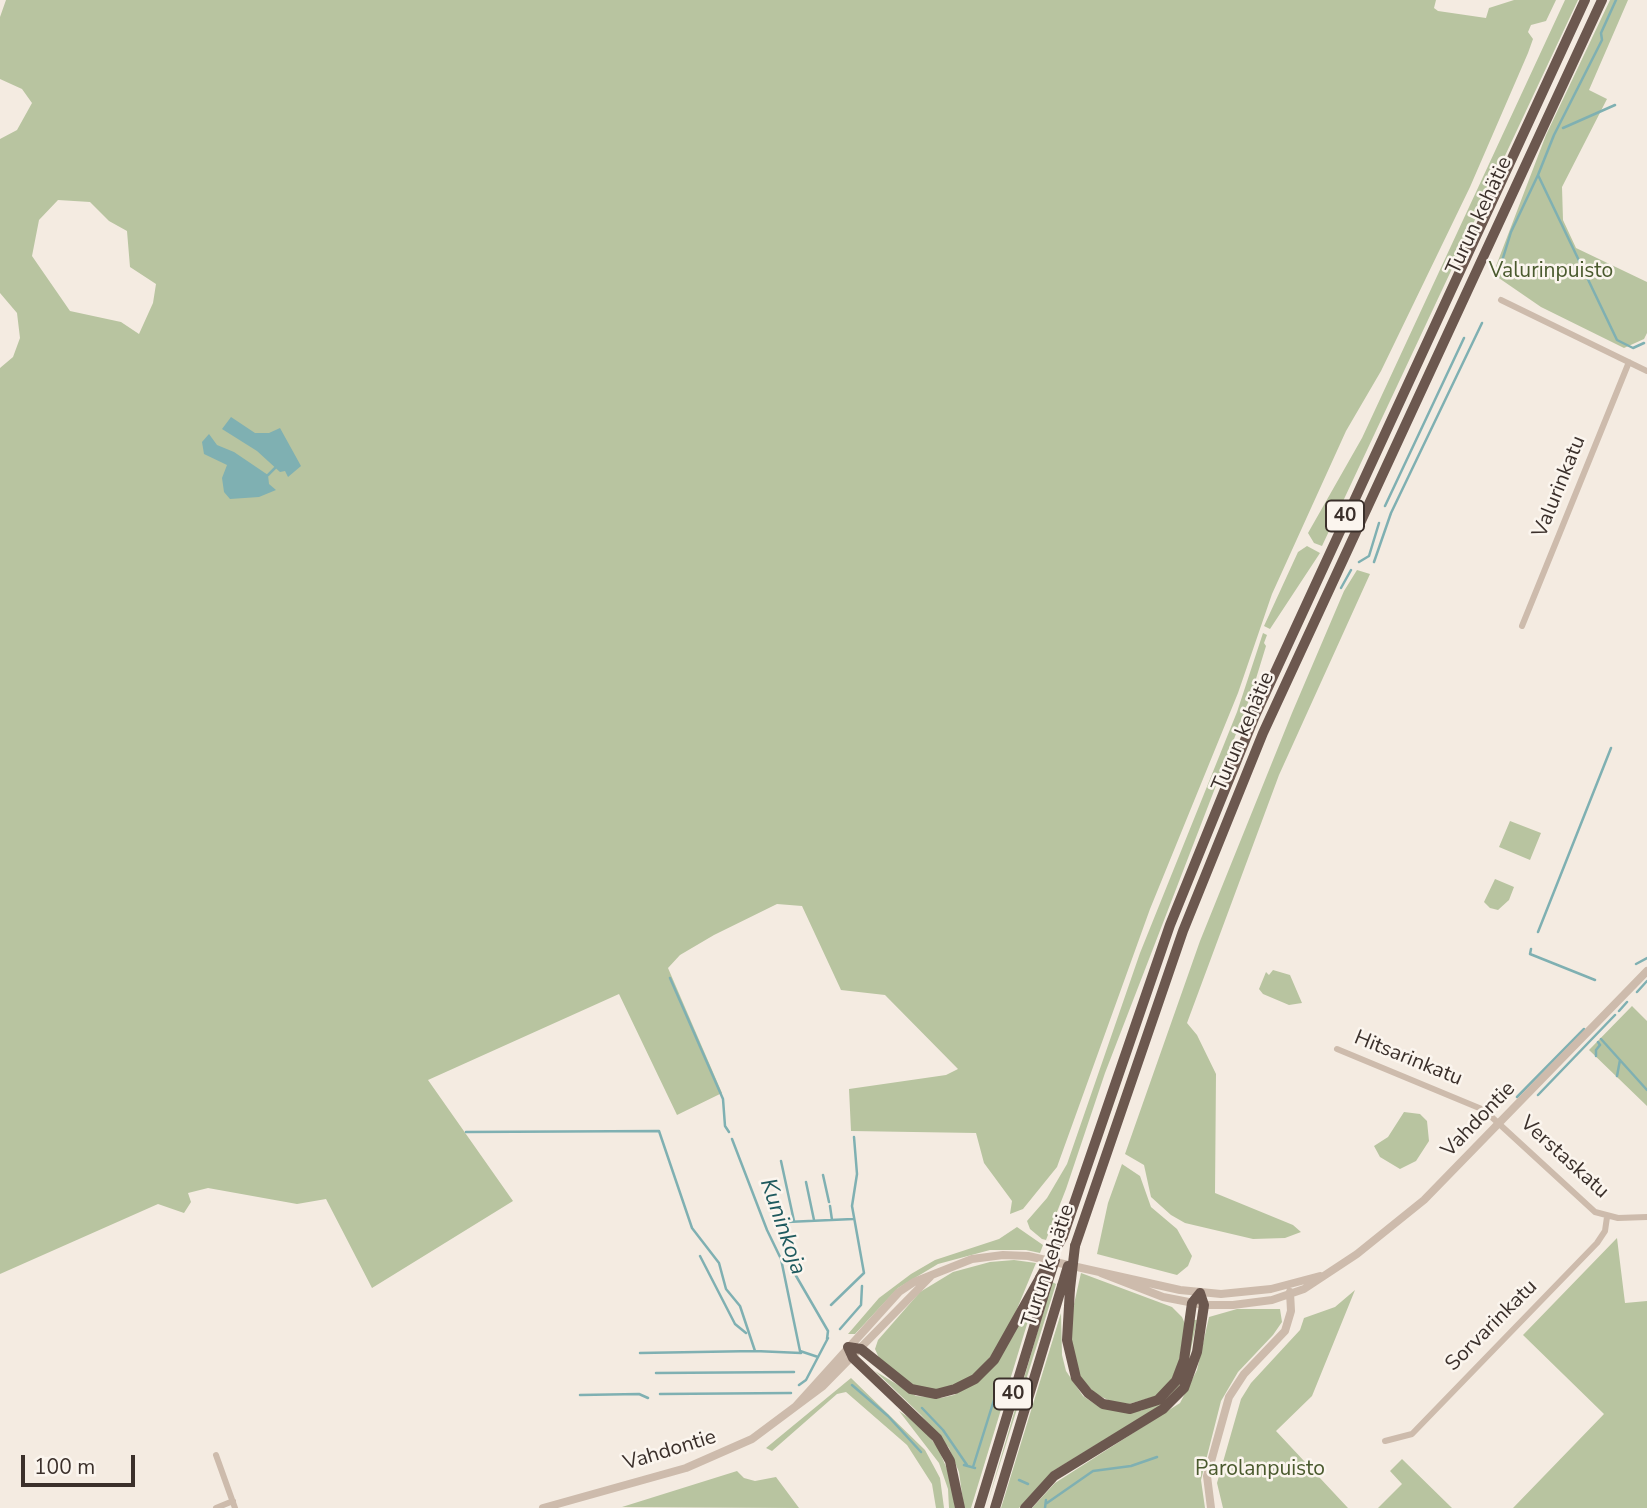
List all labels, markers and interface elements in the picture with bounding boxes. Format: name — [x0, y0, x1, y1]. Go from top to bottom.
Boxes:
street label: Turun kehätie — [1442, 153, 1518, 279]
park label: Valurinpuisto — [1489, 259, 1613, 285]
street label: Valurinkatu — [1528, 433, 1592, 541]
road number: 40 — [1326, 500, 1364, 531]
street label: Turun kehätie — [1208, 668, 1280, 796]
street label: Hitsarinkatu — [1350, 1026, 1466, 1092]
street label: Vahdontie — [1437, 1077, 1521, 1163]
street label: Verstaskatu — [1514, 1111, 1614, 1205]
water label: Kuninkoja — [753, 1175, 811, 1279]
street label: Turun kehätie — [1017, 1202, 1081, 1330]
street label: Sorvarinkatu — [1441, 1275, 1543, 1377]
road number: 40 — [994, 1378, 1032, 1410]
street label: Vahdontie — [621, 1425, 719, 1477]
scale bar — [24, 1442, 138, 1486]
text: 100 m — [34, 1453, 95, 1481]
park label: Parolanpuisto — [1195, 1457, 1325, 1483]

